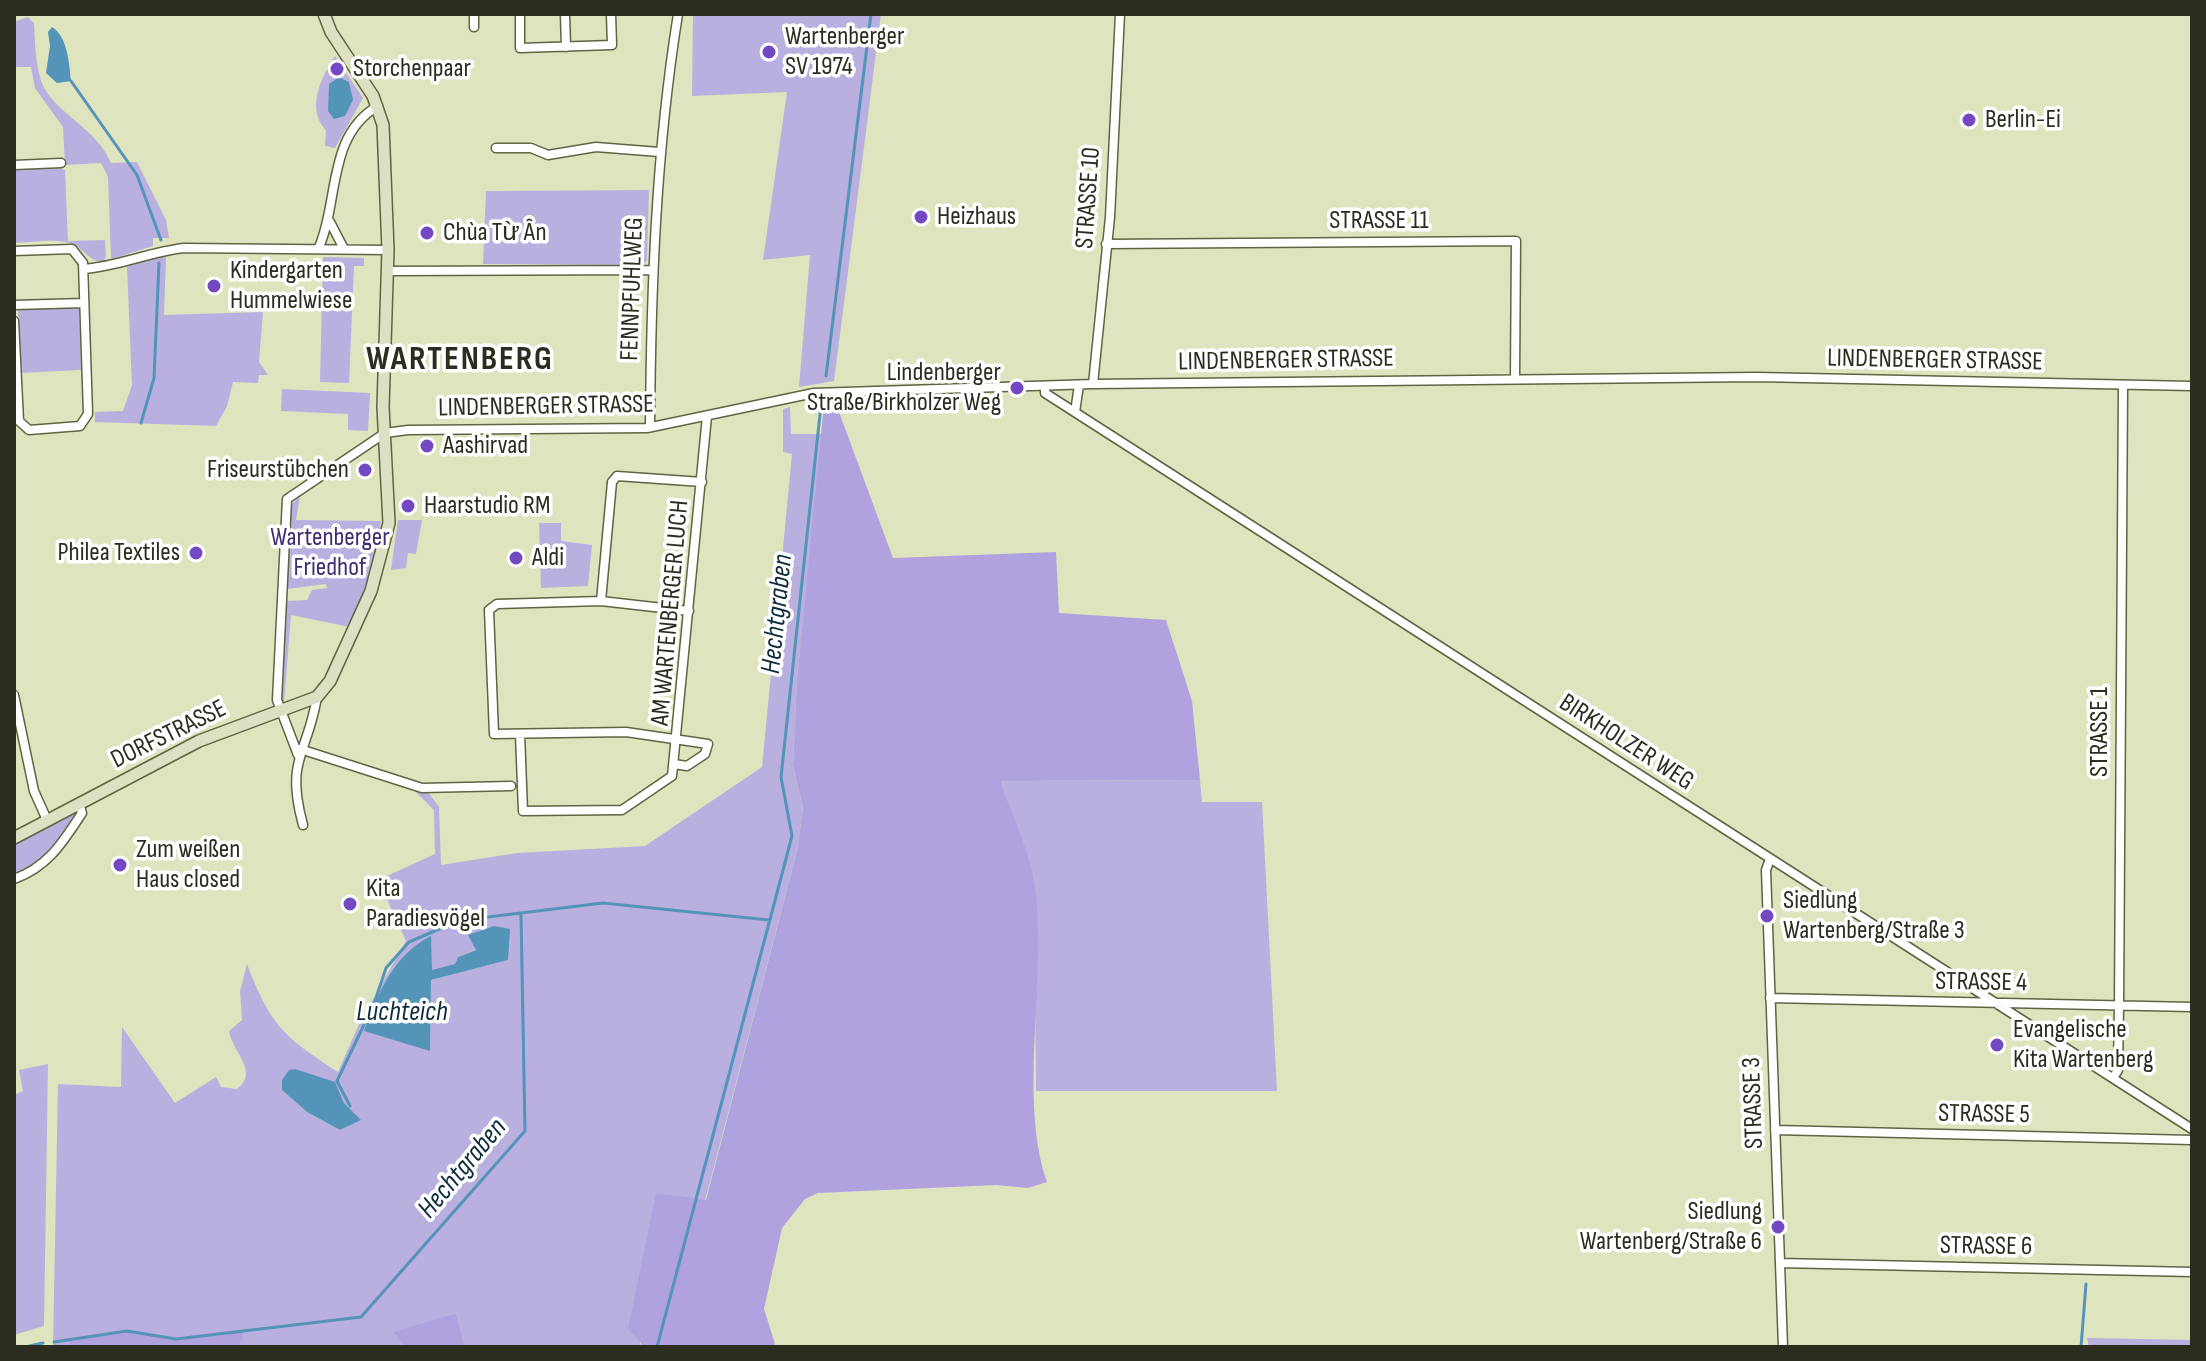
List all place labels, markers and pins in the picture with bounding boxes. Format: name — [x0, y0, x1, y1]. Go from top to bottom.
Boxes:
place label: Wartenberger SV 1974 — [785, 21, 904, 82]
marker: Wartenberger SV 1974 — [760, 43, 778, 61]
place label: Storchenpaar — [353, 53, 471, 85]
marker: Storchenpaar — [328, 60, 346, 78]
place label: Berlin-Ei — [1985, 104, 2061, 136]
marker: Berlin-Ei — [1960, 111, 1978, 129]
place label: Heizhaus — [937, 201, 1016, 233]
marker: Heizhaus — [912, 208, 930, 226]
place label: Chùa Từ Ân — [443, 217, 547, 249]
marker: Chùa Từ Ân — [418, 224, 436, 242]
place label: Kindergarten Hummelwiese — [230, 255, 352, 316]
marker: Kindergarten Hummelwiese — [205, 277, 223, 295]
place label: Lindenberger Straße/Birkholzer Weg — [807, 357, 1001, 418]
marker: Lindenberger Straße/Birkholzer Weg — [1008, 379, 1026, 397]
place label: Aashirvad — [443, 430, 528, 462]
marker: Aashirvad — [418, 437, 436, 455]
place label: Friseurstübchen — [207, 454, 349, 486]
marker: Friseurstübchen — [356, 461, 374, 479]
place label: Haarstudio RM — [424, 490, 550, 522]
marker: Haarstudio RM — [399, 497, 417, 515]
place label: Philea Textiles — [58, 537, 180, 569]
place label: Aldi — [532, 542, 564, 574]
marker: Philea Textiles — [187, 544, 205, 562]
marker: Aldi — [507, 549, 525, 567]
place label: Zum weißen Haus closed — [136, 834, 240, 896]
marker: Zum weißen Haus closed — [111, 856, 129, 874]
place label: Kita Paradiesvögel — [366, 873, 485, 934]
place label: Siedlung Wartenberg/Straße 3 — [1783, 885, 1965, 946]
marker: Kita Paradiesvögel — [341, 895, 359, 913]
marker: Siedlung Wartenberg/Straße 3 — [1758, 907, 1776, 925]
place label: Evangelische Kita Wartenberg — [2013, 1014, 2153, 1076]
marker: Evangelische Kita Wartenberg — [1988, 1036, 2006, 1054]
place label: Siedlung Wartenberg/Straße 6 — [1580, 1196, 1762, 1258]
marker: Siedlung Wartenberg/Straße 6 — [1769, 1218, 1787, 1236]

